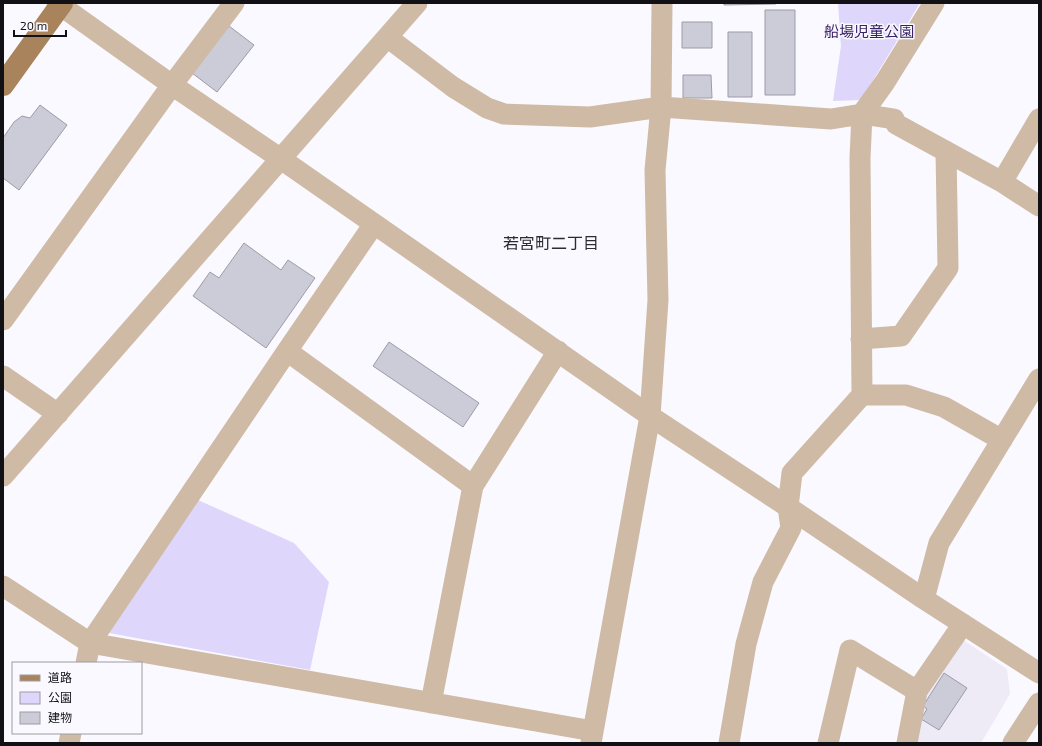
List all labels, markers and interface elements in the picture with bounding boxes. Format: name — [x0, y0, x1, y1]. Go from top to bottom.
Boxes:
scale bar — [14, 12, 66, 38]
text: 20 m — [20, 18, 47, 32]
park label: 船場児童公園 — [824, 22, 914, 40]
district label: 若宮町二丁目 — [503, 233, 599, 252]
legend — [12, 662, 142, 734]
text: 道路 — [48, 670, 72, 684]
text: 公園 — [48, 690, 72, 704]
text: 建物 — [48, 710, 72, 724]

